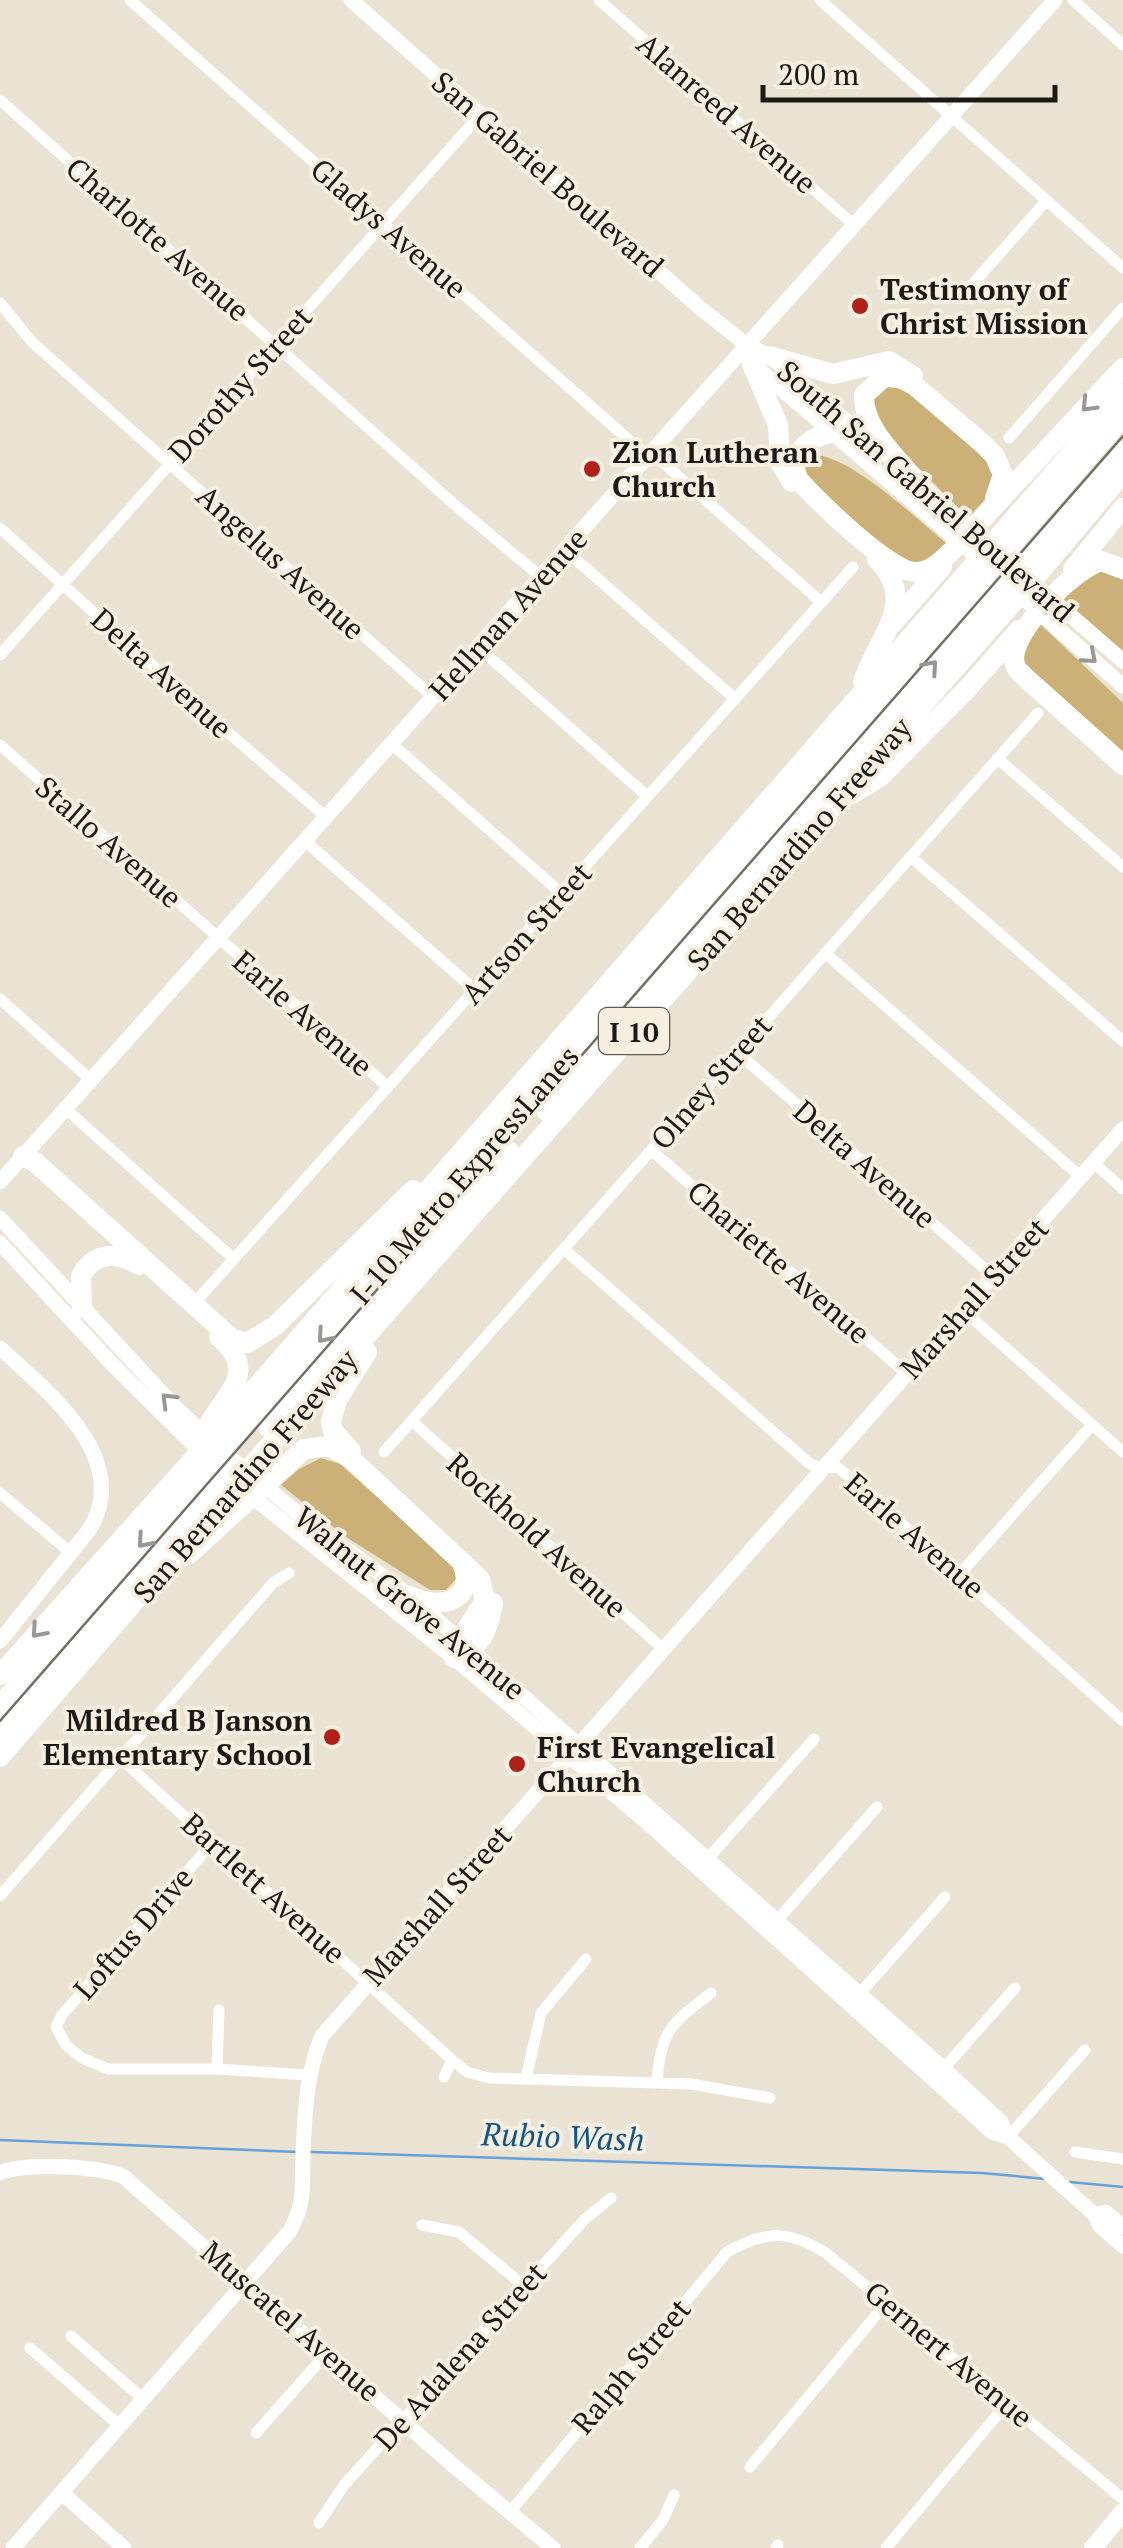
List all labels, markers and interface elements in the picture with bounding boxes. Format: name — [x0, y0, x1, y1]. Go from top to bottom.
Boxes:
street label: Alanreed Avenue — [629, 24, 825, 202]
scale bar — [763, 40, 1056, 102]
text: 200 m — [778, 54, 859, 94]
street label: San Gabriel Boulevard — [424, 62, 672, 286]
street label: Charlotte Avenue — [58, 148, 258, 330]
street label: Gladys Avenue — [302, 149, 476, 307]
place label: Testimony of Christ Mission — [880, 269, 1087, 343]
marker: Testimony of Christ Mission — [849, 295, 871, 317]
street label: Dorothy Street — [159, 297, 321, 471]
street label: South San Gabriel Boulevard — [769, 351, 1083, 631]
one-way arrow — [1082, 394, 1100, 412]
place label: Zion Lutheran Church — [612, 432, 819, 506]
marker: Zion Lutheran Church — [581, 458, 603, 480]
street label: Angelus Avenue — [188, 476, 374, 648]
street label: Hellman Avenue — [420, 519, 596, 709]
street label: Delta Avenue — [83, 599, 241, 747]
one-way arrow — [1078, 645, 1097, 663]
one-way arrow — [919, 661, 937, 679]
street label: San Bernardino Freeway — [678, 708, 921, 979]
street label: Stallo Avenue — [27, 767, 191, 917]
street label: Artson Street — [452, 854, 600, 1012]
street label: Earle Avenue — [225, 941, 381, 1085]
street label: Olney Street — [641, 1006, 781, 1158]
road number: I 10 — [599, 1008, 669, 1054]
street label: I-10 Metro ExpressLanes — [341, 1037, 587, 1313]
street label: Delta Avenue — [785, 1091, 945, 1237]
street label: Chariette Avenue — [679, 1171, 879, 1353]
street label: Marshall Street — [891, 1209, 1057, 1387]
one-way arrow — [318, 1324, 336, 1343]
street label: San Bernardino Freeway — [124, 1340, 367, 1611]
one-way arrow — [162, 1393, 180, 1411]
street label: Rockhold Avenue — [438, 1443, 636, 1627]
street label: Earle Avenue — [837, 1463, 993, 1607]
street label: Walnut Grove Avenue — [286, 1497, 534, 1709]
one-way arrow — [138, 1529, 156, 1548]
one-way arrow — [32, 1619, 50, 1638]
place label: Mildred B Janson Elementary School — [43, 1700, 312, 1774]
marker: Mildred B Janson Elementary School — [321, 1726, 343, 1748]
place label: First Evangelical Church — [537, 1727, 775, 1801]
marker: First Evangelical Church — [506, 1753, 528, 1775]
street label: Bartlett Avenue — [173, 1804, 355, 1972]
street label: Marshall Street — [354, 1816, 520, 1994]
street label: Loftus Drive — [64, 1858, 202, 2008]
water label: Rubio Wash — [480, 2112, 645, 2160]
street label: Muscatel Avenue — [193, 2232, 389, 2410]
street label: De Adalena Street — [365, 2254, 555, 2458]
street label: Gernert Avenue — [857, 2272, 1041, 2436]
street label: Ralph Street — [563, 2290, 699, 2442]

